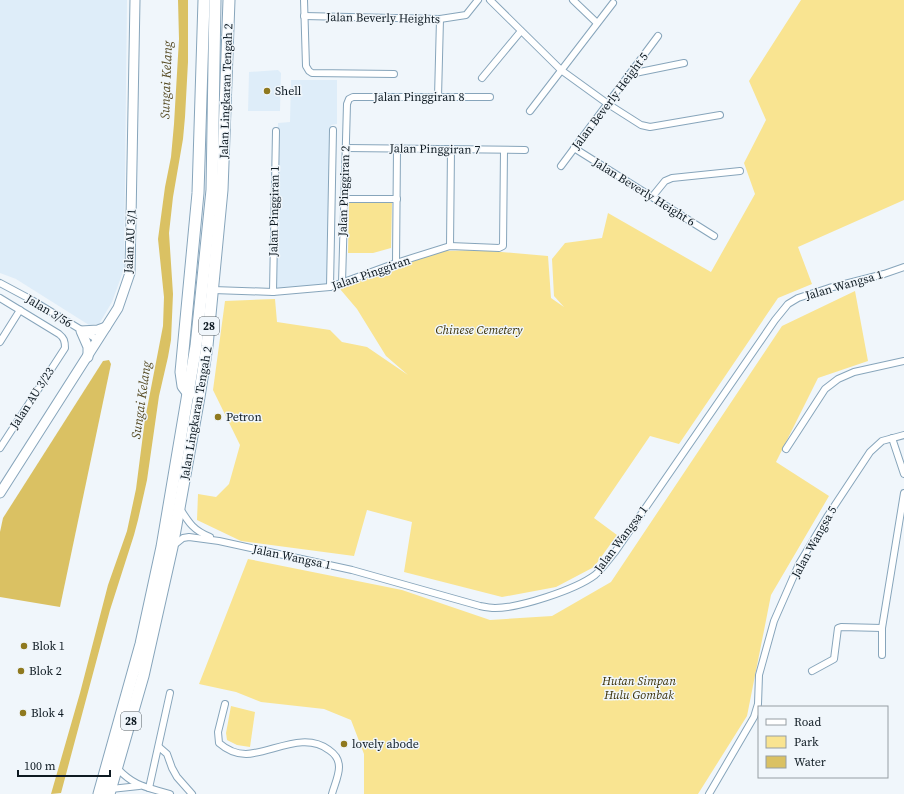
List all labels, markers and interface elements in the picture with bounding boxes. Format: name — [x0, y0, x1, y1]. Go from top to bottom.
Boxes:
street label: Jalan Beverly Heights — [325, 9, 440, 27]
street label: Jalan Lingkaran Tengah 2 — [216, 23, 236, 160]
water label: Sungai Kelang — [156, 40, 176, 120]
street label: Jalan Beverly Height 5 — [568, 49, 652, 154]
place label: Shell — [275, 83, 302, 99]
marker: Shell — [262, 86, 272, 96]
street label: Jalan Pinggiran 8 — [373, 89, 464, 105]
street label: Jalan Pinggiran 7 — [388, 140, 481, 158]
street label: Jalan Pinggiran 2 — [334, 145, 354, 238]
street label: Jalan Beverly Height 6 — [589, 154, 698, 230]
street label: Jalan Pinggiran 1 — [265, 165, 283, 258]
street label: Jalan AU 3/1 — [120, 208, 140, 275]
street label: Jalan Pinggiran — [329, 252, 412, 294]
street label: Jalan Wangsa 1 — [802, 266, 885, 304]
street label: Jalan 3/56 — [22, 290, 75, 331]
road number: 28 — [199, 317, 219, 335]
park label: Chinese Cemetery — [435, 322, 523, 338]
street label: Jalan Lingkaran Tengah 2 — [176, 345, 216, 482]
water label: Sungai Kelang — [127, 359, 155, 440]
street label: Jalan AU 3/23 — [6, 364, 58, 433]
place label: Petron — [226, 409, 262, 425]
marker: Petron — [213, 412, 223, 422]
street label: Jalan Wangsa 1 — [590, 502, 651, 577]
street label: Jalan Wangsa 5 — [787, 503, 840, 582]
street label: Jalan Wangsa 1 — [250, 541, 333, 573]
place label: Blok 1 — [32, 638, 65, 654]
marker: Blok 1 — [19, 641, 29, 651]
place label: Blok 2 — [29, 663, 62, 679]
marker: Blok 2 — [16, 666, 26, 676]
park label: Hutan Simpan Hulu Gombak — [601, 673, 676, 703]
place label: Blok 4 — [31, 705, 64, 721]
legend — [758, 706, 888, 778]
marker: Blok 4 — [18, 708, 28, 718]
road number: 28 — [121, 712, 141, 730]
text: Road — [794, 714, 821, 730]
text: Park — [794, 734, 819, 750]
place label: lovely abode — [352, 736, 419, 752]
marker: lovely abode — [339, 739, 349, 749]
scale bar — [18, 752, 110, 778]
text: Water — [794, 754, 826, 770]
text: 100 m — [24, 758, 56, 774]

